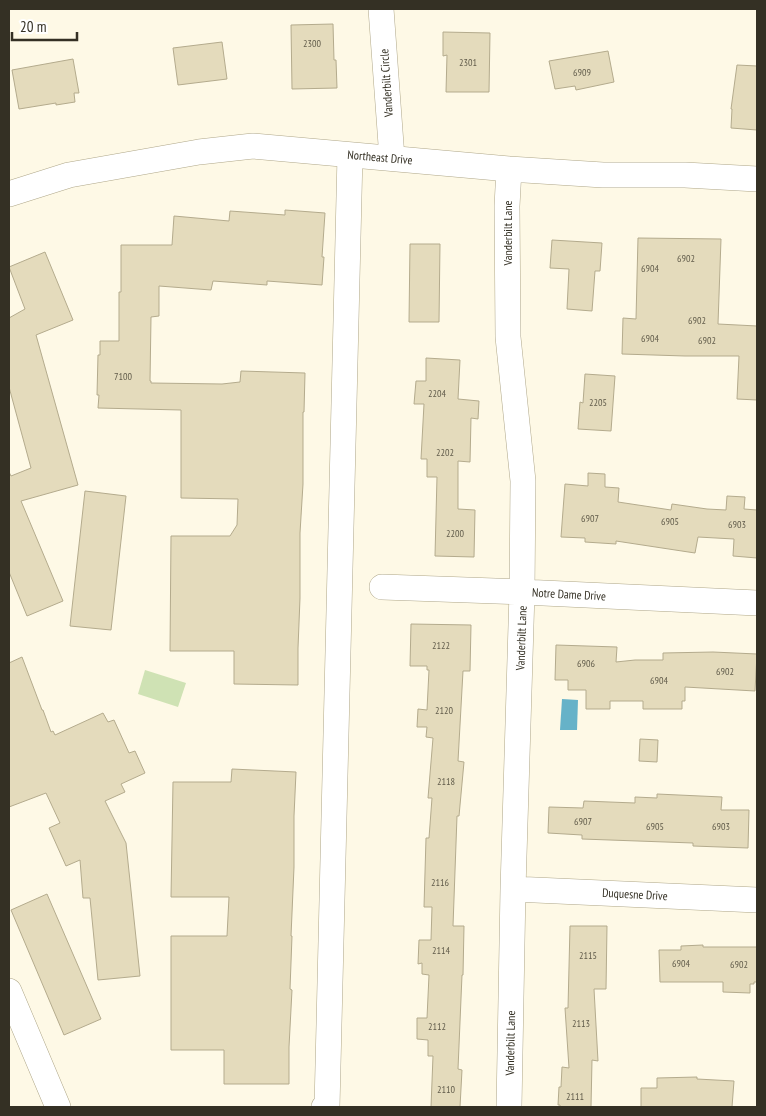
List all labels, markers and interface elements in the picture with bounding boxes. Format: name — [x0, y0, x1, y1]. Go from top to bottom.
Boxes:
scale bar — [12, 10, 78, 42]
text: 20 m — [20, 17, 46, 36]
house number: 2300 — [303, 37, 322, 50]
street label: Vanderbilt Circle — [376, 48, 396, 119]
house number: 2301 — [459, 56, 477, 69]
house number: 6909 — [573, 66, 591, 79]
street label: Northeast Drive — [347, 147, 413, 167]
street label: Vanderbilt Lane — [500, 201, 515, 266]
house number: 6902 — [677, 252, 695, 265]
house number: 6904 — [641, 262, 660, 275]
house number: 6902 — [688, 314, 706, 327]
house number: 6904 — [641, 332, 660, 345]
house number: 6902 — [698, 334, 716, 347]
house number: 7100 — [114, 370, 133, 383]
house number: 2204 — [428, 387, 447, 400]
house number: 2205 — [589, 396, 607, 409]
house number: 2202 — [436, 446, 454, 459]
house number: 6907 — [581, 512, 599, 525]
house number: 6905 — [661, 515, 679, 528]
house number: 6903 — [728, 518, 746, 531]
house number: 2200 — [446, 527, 465, 540]
street label: Notre Dame Drive — [532, 585, 606, 603]
street label: Vanderbilt Lane — [512, 605, 530, 672]
house number: 2122 — [432, 639, 450, 652]
house number: 6906 — [577, 657, 596, 670]
house number: 6902 — [716, 665, 734, 678]
house number: 6904 — [650, 674, 669, 687]
house number: 2120 — [435, 704, 454, 717]
house number: 2118 — [437, 775, 455, 788]
house number: 6907 — [574, 815, 592, 828]
house number: 6905 — [646, 820, 664, 833]
house number: 6903 — [712, 820, 730, 833]
house number: 2116 — [431, 876, 450, 889]
street label: Duquesne Drive — [602, 885, 668, 903]
house number: 2114 — [432, 944, 451, 957]
house number: 2115 — [579, 949, 597, 962]
house number: 6904 — [672, 957, 691, 970]
house number: 6902 — [730, 958, 748, 971]
street label: Vanderbilt Lane — [502, 1010, 518, 1077]
house number: 2113 — [572, 1017, 590, 1030]
house number: 2112 — [428, 1020, 446, 1033]
house number: 2110 — [437, 1083, 456, 1096]
house number: 2111 — [566, 1090, 584, 1103]

